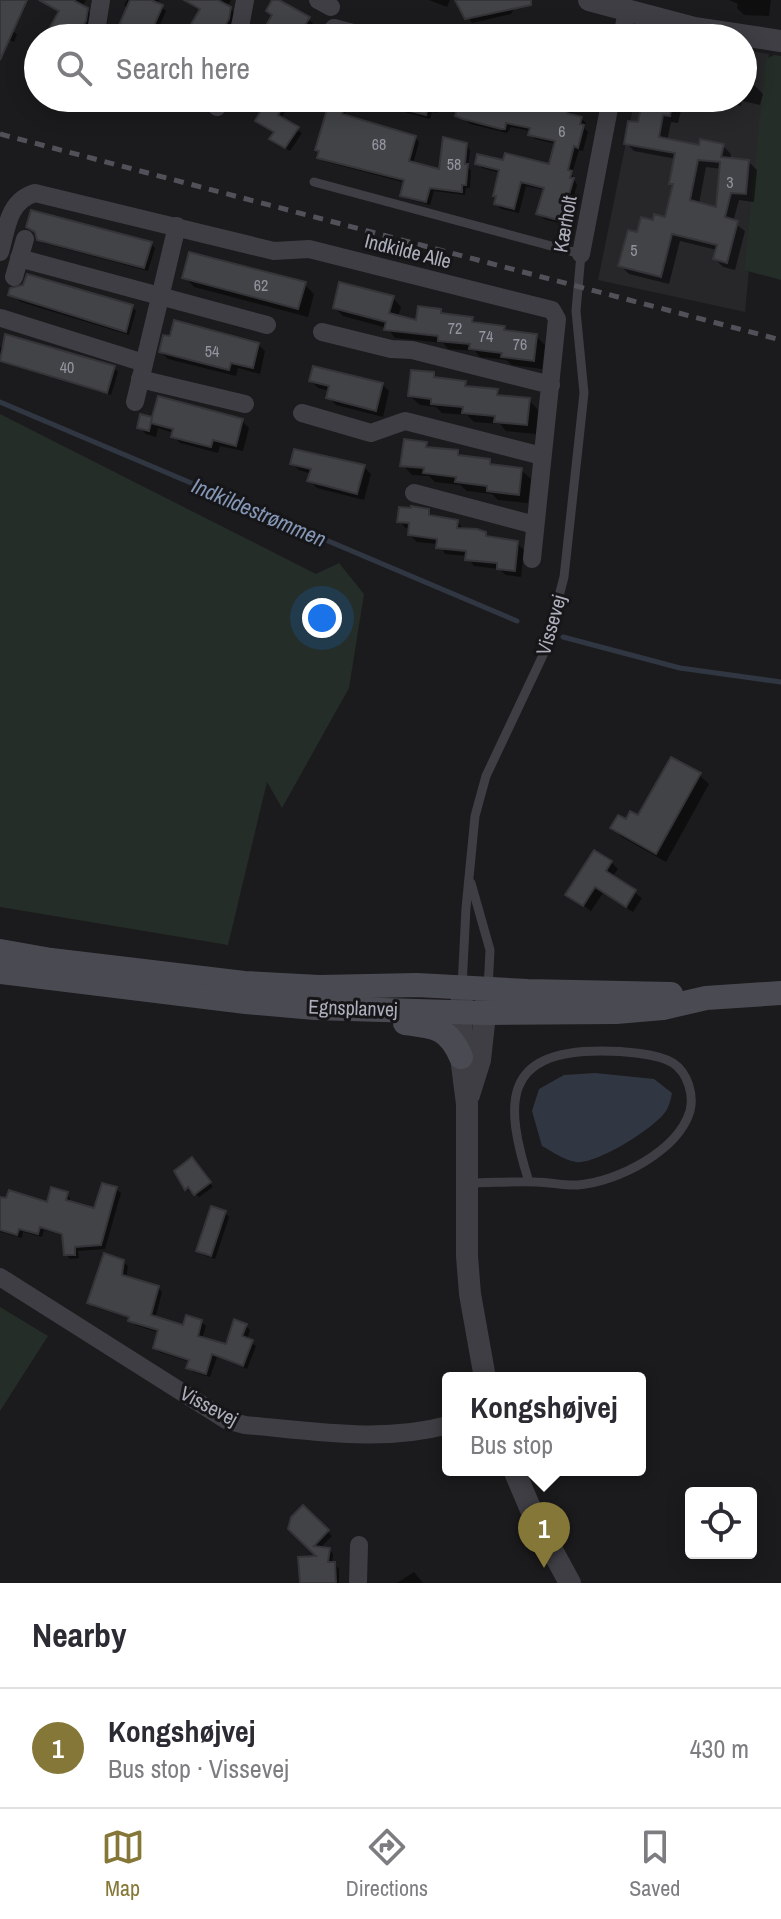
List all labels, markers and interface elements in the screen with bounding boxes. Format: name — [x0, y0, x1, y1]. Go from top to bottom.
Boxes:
search box — [24, 24, 757, 112]
icon: search — [52, 46, 96, 90]
text: Search here — [116, 48, 250, 88]
house number: 6 — [558, 120, 566, 142]
house number: 68 — [372, 133, 386, 155]
house number: 58 — [447, 153, 461, 175]
house number: 3 — [726, 171, 734, 193]
street label: Kærholt — [546, 193, 583, 255]
street label: Indkilde Alle — [362, 227, 454, 274]
house number: 5 — [630, 239, 638, 261]
house number: 62 — [254, 274, 268, 296]
house number: 72 — [448, 317, 462, 339]
house number: 74 — [479, 325, 493, 347]
house number: 76 — [513, 333, 527, 355]
house number: 54 — [205, 340, 219, 362]
house number: 40 — [60, 356, 74, 378]
water label: Indkildestrømmen — [187, 470, 331, 554]
street label: Vissevej — [529, 591, 572, 658]
your location — [302, 598, 342, 638]
street label: Egnsplanvej — [308, 992, 398, 1023]
popup — [442, 1372, 646, 1476]
street label: Vissevej — [176, 1379, 243, 1432]
text: Kongshøjvej — [470, 1387, 618, 1427]
text: Bus stop — [470, 1427, 553, 1462]
map controls — [685, 1487, 757, 1559]
button: locate — [685, 1487, 757, 1559]
pin: 1 — [518, 1502, 570, 1568]
text: Nearby — [32, 1612, 127, 1658]
text: Kongshøjvej — [108, 1711, 256, 1751]
text: 1 — [52, 1731, 64, 1766]
text: 430 m — [690, 1731, 749, 1766]
text: Bus stop · Vissevej — [108, 1751, 289, 1786]
tab: Map — [101, 1825, 145, 1903]
tab: Directions — [346, 1825, 428, 1903]
tab: Saved — [629, 1825, 680, 1903]

